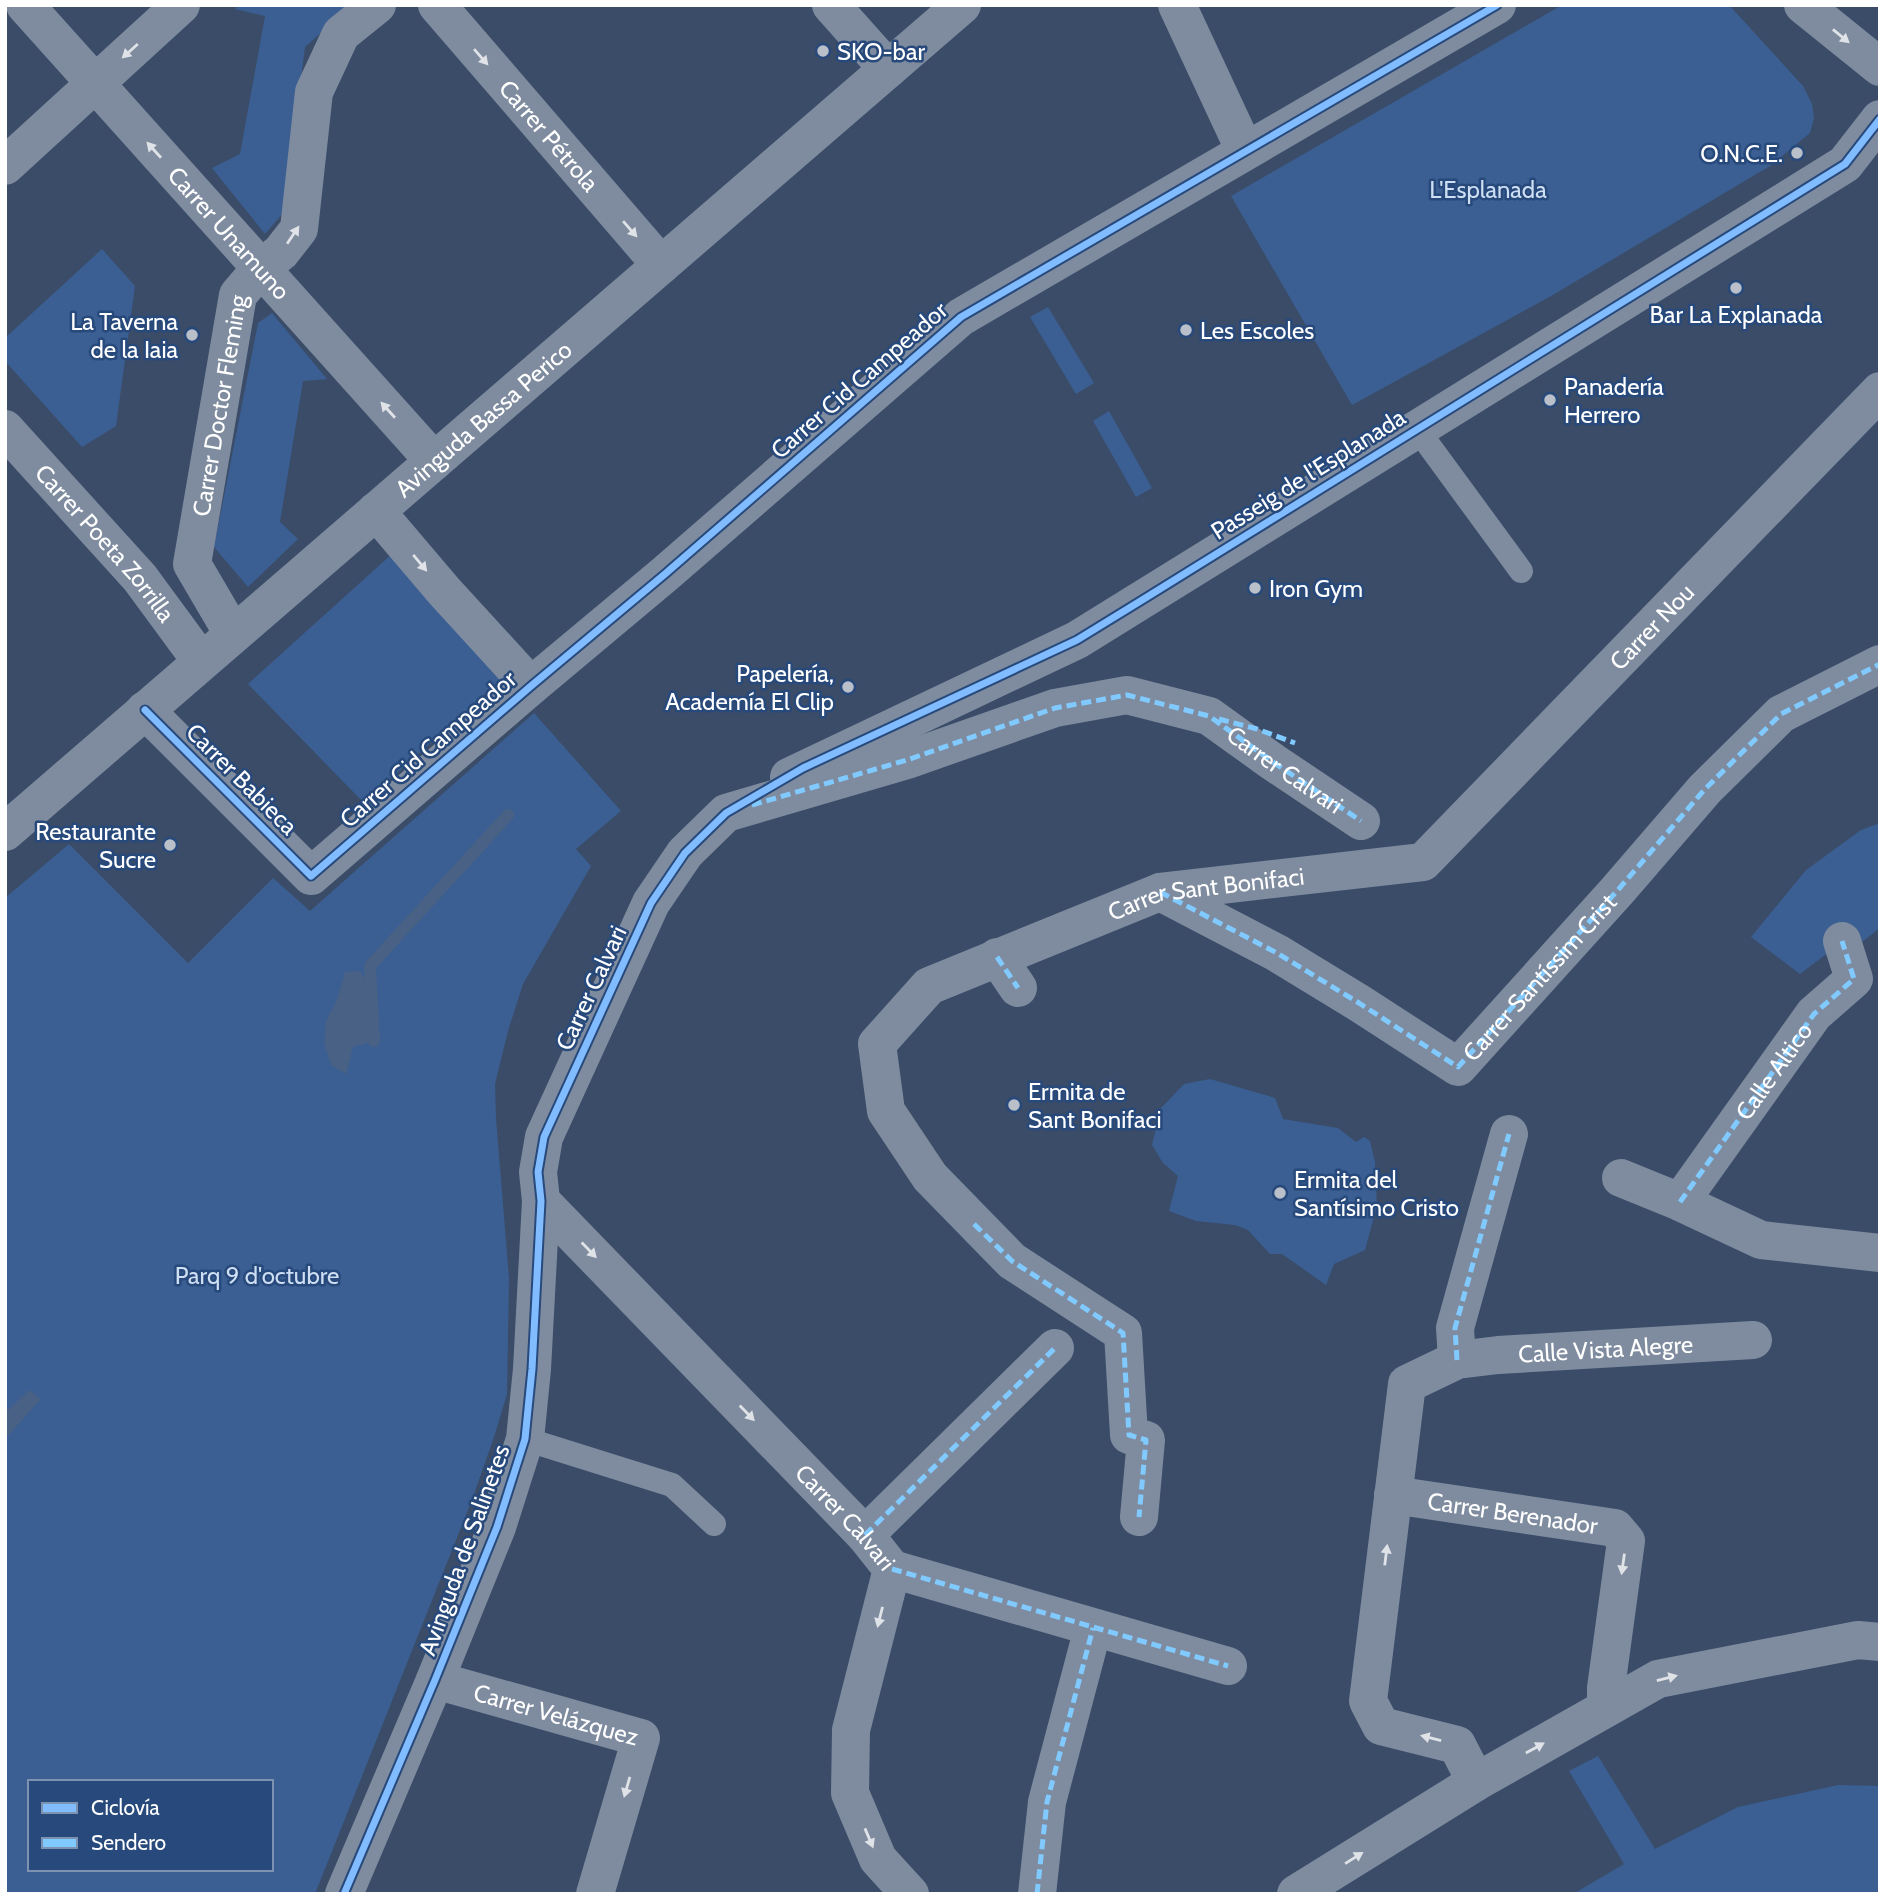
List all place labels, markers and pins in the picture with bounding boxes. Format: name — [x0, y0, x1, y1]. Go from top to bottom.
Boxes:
place label: SKO-bar — [837, 37, 925, 66]
marker: SKO-bar — [815, 43, 831, 59]
place label: O.N.C.E. — [1700, 139, 1783, 168]
marker: O.N.C.E. — [1789, 145, 1805, 161]
marker: Bar La Explanada — [1728, 280, 1744, 296]
place label: Bar La Explanada — [1650, 300, 1823, 329]
place label: La Taverna de la Iaia — [70, 307, 178, 364]
place label: Les Escoles — [1200, 316, 1314, 345]
marker: Les Escoles — [1178, 322, 1194, 338]
marker: La Taverna de la Iaia — [184, 327, 200, 343]
place label: Panadería Herrero — [1564, 372, 1664, 429]
marker: Panadería Herrero — [1542, 392, 1558, 408]
place label: Iron Gym — [1269, 574, 1363, 603]
marker: Iron Gym — [1247, 580, 1263, 596]
place label: Papelería, Academía El Clip — [665, 659, 834, 716]
marker: Papelería, Academía El Clip — [840, 679, 856, 695]
place label: Restaurante Sucre — [35, 817, 156, 874]
marker: Restaurante Sucre — [162, 837, 178, 853]
place label: Ermita de Sant Bonifaci — [1028, 1077, 1162, 1134]
marker: Ermita de Sant Bonifaci — [1006, 1097, 1022, 1113]
place label: Ermita del Santísimo Cristo — [1294, 1165, 1459, 1222]
marker: Ermita del Santísimo Cristo — [1272, 1185, 1288, 1201]

